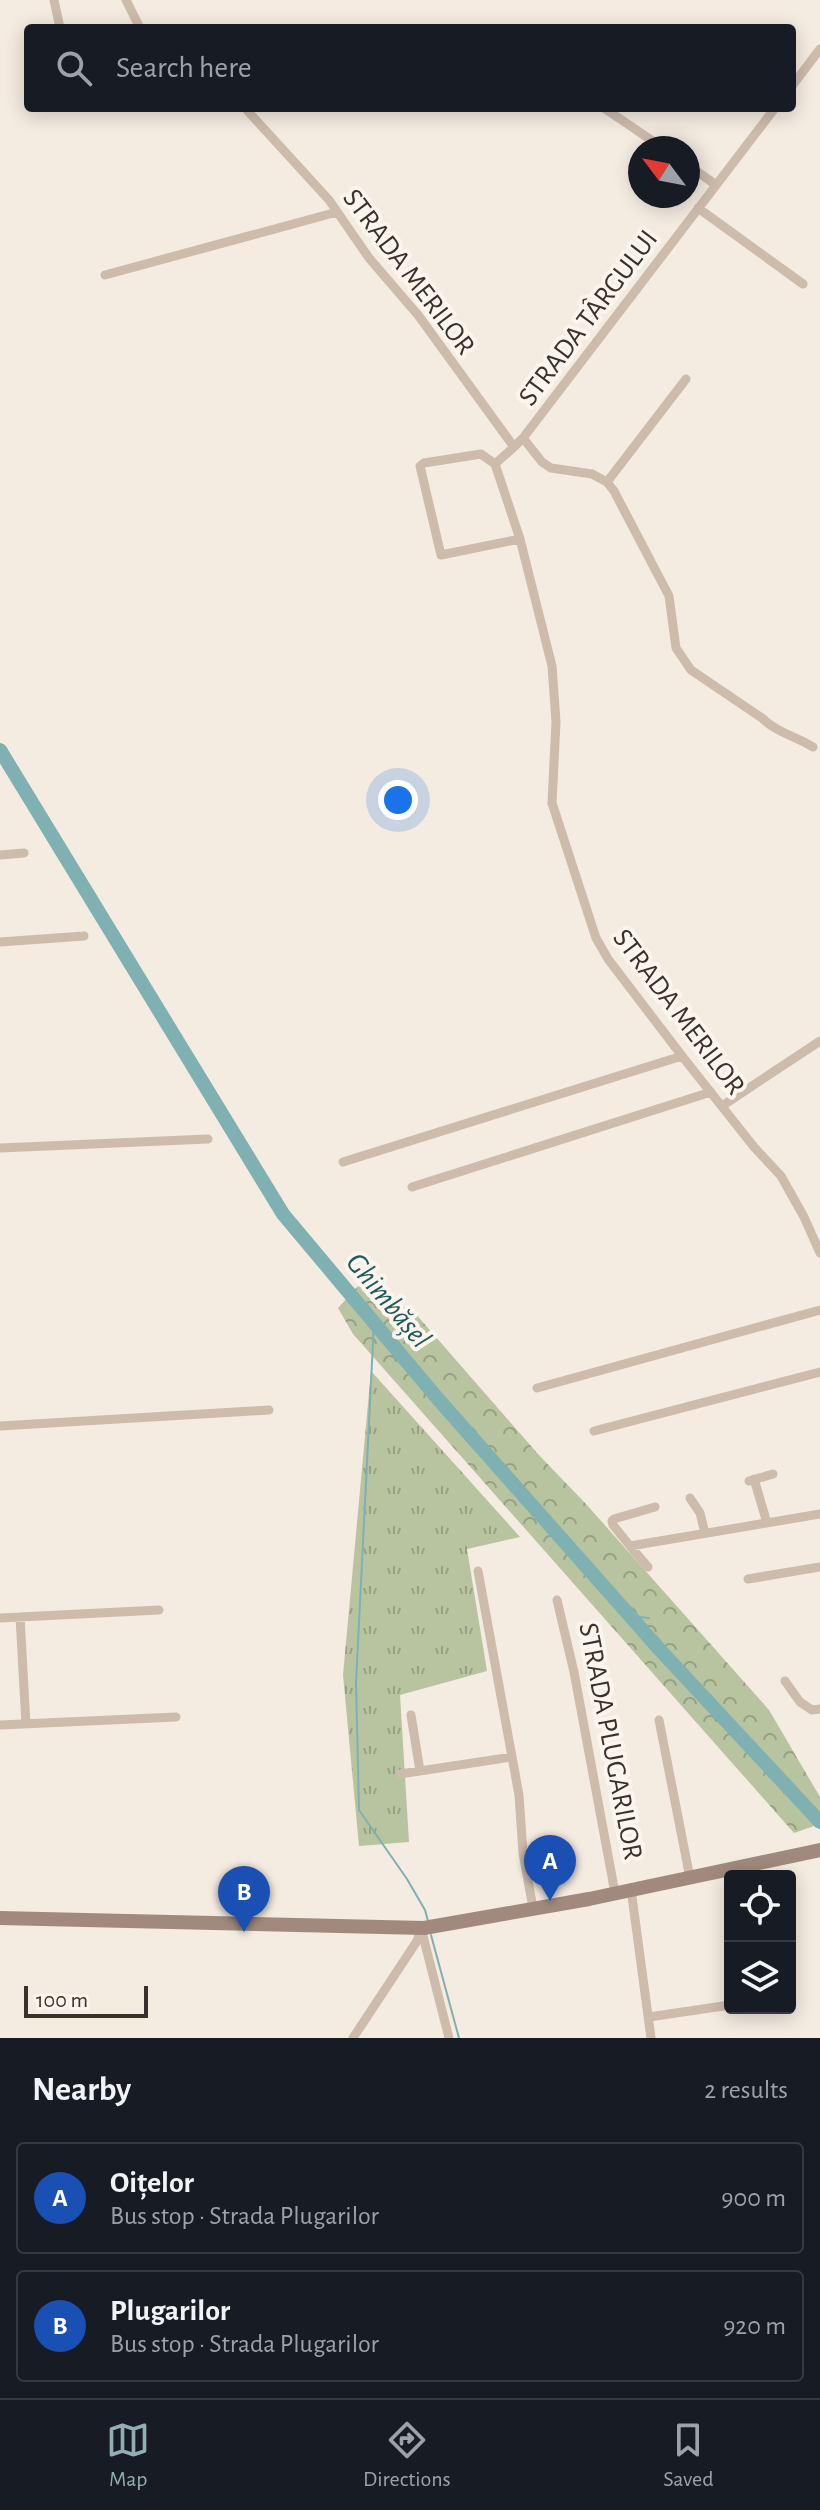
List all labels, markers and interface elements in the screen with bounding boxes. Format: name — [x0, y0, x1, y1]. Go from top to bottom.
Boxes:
search box — [24, 24, 796, 112]
icon: search — [52, 46, 96, 90]
text: Search here — [116, 53, 252, 83]
north arrow — [628, 136, 700, 208]
street label: STRADA MERILOR — [337, 184, 480, 360]
street label: STRADA TÂRGULUI — [512, 224, 663, 411]
your location — [378, 780, 418, 820]
street label: STRADA MERILOR — [607, 924, 750, 1100]
water label: Ghimbășel — [339, 1247, 436, 1355]
street label: STRADA PLUGARILOR — [573, 1621, 647, 1862]
pin: A — [524, 1835, 576, 1901]
pin: B — [218, 1866, 270, 1932]
map controls — [724, 1870, 796, 2014]
button: locate — [724, 1870, 796, 1942]
button: layers — [724, 1942, 796, 2014]
scale bar — [24, 1982, 148, 2018]
text: 100 m — [36, 1989, 88, 2011]
text: Nearby — [32, 2073, 131, 2107]
text: 2 results — [704, 2077, 788, 2103]
text: Oițelor — [110, 2168, 194, 2198]
text: A — [52, 2185, 68, 2211]
text: 900 m — [721, 2185, 786, 2211]
text: Bus stop · Strada Plugarilor — [110, 2203, 379, 2229]
text: Plugarilor — [110, 2296, 230, 2326]
text: B — [52, 2313, 68, 2339]
text: 920 m — [723, 2313, 786, 2339]
text: Bus stop · Strada Plugarilor — [110, 2331, 379, 2357]
tab: Map — [106, 2418, 150, 2492]
tab: Directions — [363, 2418, 451, 2492]
tab: Saved — [663, 2418, 714, 2492]

